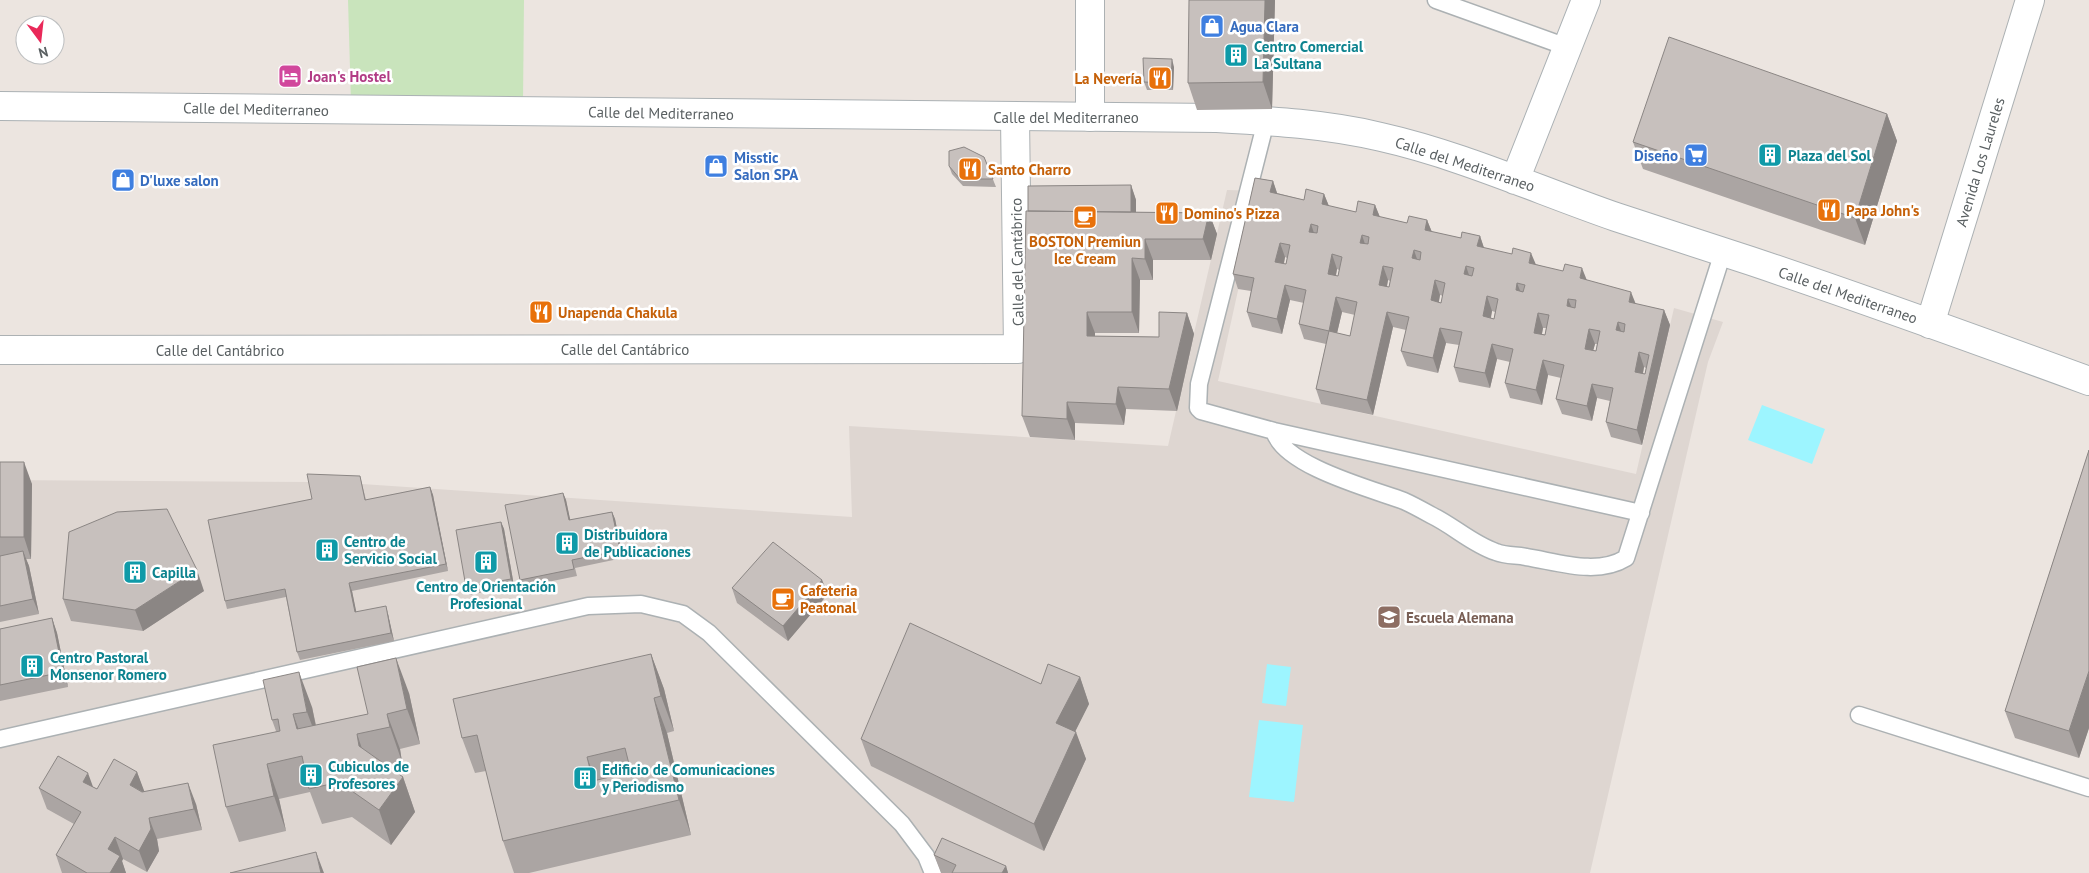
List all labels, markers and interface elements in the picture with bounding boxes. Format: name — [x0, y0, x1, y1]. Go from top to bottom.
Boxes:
shop icon: Agua Clara — [1199, 13, 1225, 39]
north arrow — [15, 15, 65, 65]
place label: Agua Clara — [1230, 17, 1299, 36]
place label: Centro Comercial La Sultana — [1254, 37, 1364, 73]
building icon: Centro Comercial La Sultana — [1223, 42, 1249, 68]
text: N — [37, 43, 50, 62]
hotel icon: Joan's Hostel — [277, 63, 303, 89]
restaurant icon: La Nevería — [1147, 65, 1173, 91]
place label: Joan's Hostel — [307, 67, 391, 86]
place label: La Nevería — [1074, 69, 1142, 88]
street label: Avenida Los Laureles — [1951, 95, 2009, 229]
street label: Calle del Mediterraneo — [183, 98, 329, 120]
street label: Calle del Mediterraneo — [588, 102, 734, 124]
street label: Calle del Mediterraneo — [993, 108, 1139, 127]
street label: Calle del Mediterraneo — [1393, 132, 1537, 196]
supermarket icon: Diseño — [1683, 142, 1709, 168]
building icon: Plaza del Sol — [1757, 142, 1783, 168]
place label: Diseño — [1634, 146, 1678, 165]
place label: Plaza del Sol — [1788, 146, 1871, 165]
place label: Misstic Salon SPA — [734, 148, 799, 184]
shop icon: Misstic Salon SPA — [703, 153, 729, 179]
restaurant icon: Santo Charro — [957, 156, 983, 182]
place label: Santo Charro — [988, 160, 1071, 179]
shop icon: D'luxe salon — [110, 167, 136, 193]
place label: D'luxe salon — [140, 171, 219, 190]
restaurant icon: Papa John's — [1816, 197, 1842, 223]
street label: Calle del Cantábrico — [1006, 198, 1028, 326]
restaurant icon: Domino's Pizza — [1154, 200, 1180, 226]
place label: Papa John's — [1846, 201, 1919, 220]
cafe icon: BOSTON Premiun Ice Cream — [1072, 204, 1098, 230]
place label: Domino's Pizza — [1184, 204, 1280, 223]
place label: BOSTON Premiun Ice Cream — [1029, 232, 1141, 268]
street label: Calle del Mediterraneo — [1776, 262, 1920, 328]
restaurant icon: Unapenda Chakula — [528, 299, 554, 325]
place label: Unapenda Chakula — [558, 303, 677, 322]
street label: Calle del Cantábrico — [561, 340, 689, 359]
street label: Calle del Cantábrico — [156, 341, 284, 360]
place label: Distribuidora de Publicaciones — [584, 525, 691, 561]
building icon: Distribuidora de Publicaciones — [554, 530, 580, 556]
place label: Centro de Servicio Social — [344, 532, 437, 568]
building icon: Centro de Servicio Social — [314, 537, 340, 563]
building icon: Centro de Orientación Profesional — [473, 549, 499, 575]
building icon: Capilla — [122, 559, 148, 585]
place label: Capilla — [152, 563, 196, 582]
place label: Centro de Orientación Profesional — [416, 577, 556, 613]
place label: Cafeteria Peatonal — [800, 581, 858, 617]
cafe icon: Cafeteria Peatonal — [770, 586, 796, 612]
school or university icon: Escuela Alemana — [1376, 604, 1402, 630]
place label: Escuela Alemana — [1406, 608, 1514, 627]
place label: Centro Pastoral Monsenor Romero — [50, 648, 167, 684]
building icon: Centro Pastoral Monsenor Romero — [19, 653, 45, 679]
place label: Cubiculos de Profesores — [328, 757, 410, 793]
place label: Edificio de Comunicaciones y Periodismo — [601, 760, 775, 796]
building icon: Cubiculos de Profesores — [298, 762, 324, 788]
building icon: Edificio de Comunicaciones y Periodismo — [572, 765, 598, 791]

